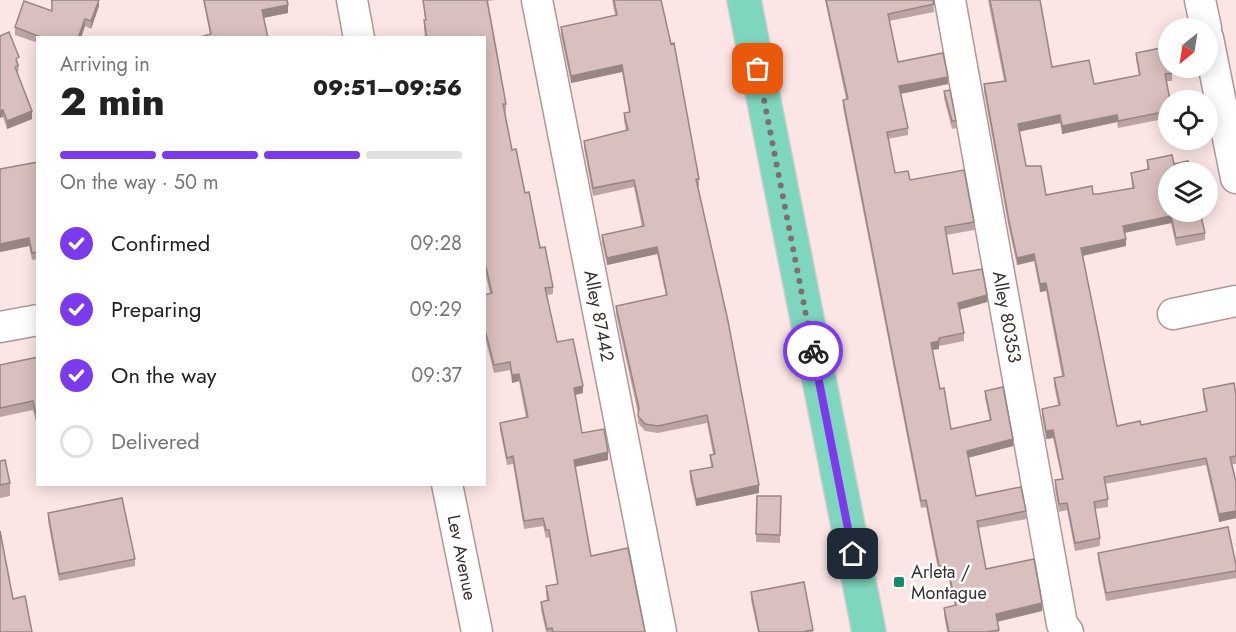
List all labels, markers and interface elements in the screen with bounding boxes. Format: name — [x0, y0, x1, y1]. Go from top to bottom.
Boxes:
north arrow — [1158, 18, 1218, 78]
map controls — [1158, 18, 1218, 222]
pin — [732, 43, 783, 94]
text: Arriving in — [60, 50, 150, 79]
icon: bag — [741, 52, 774, 85]
text: 09:51–09:56 — [313, 71, 462, 103]
text: 2 min — [60, 73, 165, 130]
button: locate — [1158, 90, 1218, 150]
button: layers — [1158, 162, 1218, 222]
text: On the way · 50 m — [60, 168, 219, 197]
icon: check — [60, 227, 93, 260]
text: Confirmed — [111, 227, 210, 259]
text: 09:28 — [410, 229, 462, 258]
street label: Alley 87442 — [577, 268, 621, 364]
street label: Alley 80353 — [986, 269, 1028, 365]
icon: check — [60, 293, 93, 326]
text: Preparing — [111, 293, 202, 325]
text: 09:29 — [410, 295, 462, 324]
courier — [783, 321, 843, 381]
icon: bike — [797, 335, 830, 368]
icon: check — [60, 359, 93, 392]
text: On the way — [111, 359, 216, 391]
text: 09:37 — [411, 361, 462, 390]
text: Delivered — [111, 425, 200, 457]
street label: Lev Avenue — [441, 513, 483, 602]
pin — [827, 528, 878, 579]
icon: home — [836, 537, 869, 570]
place label: Arleta / Montague — [911, 559, 987, 606]
marker: Arleta / Montague — [892, 575, 906, 589]

